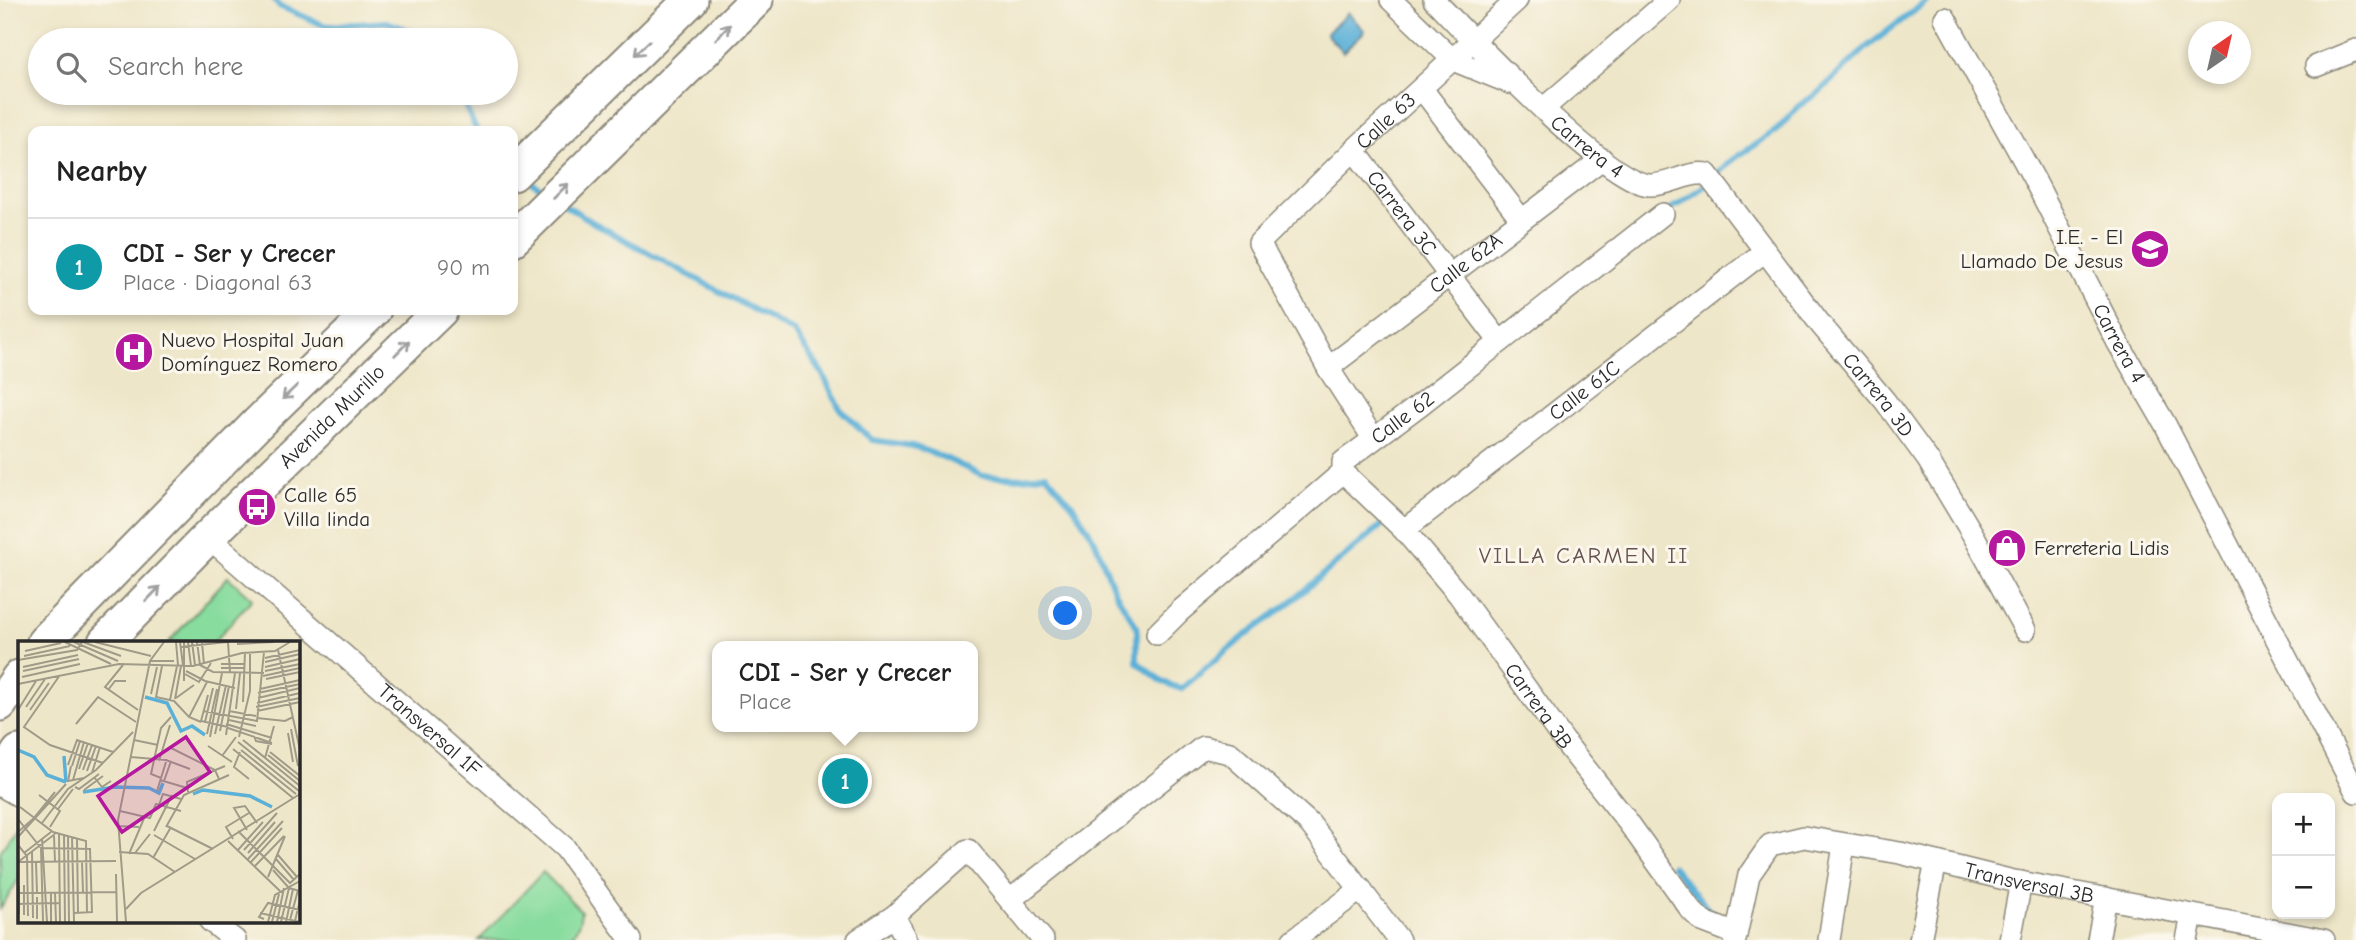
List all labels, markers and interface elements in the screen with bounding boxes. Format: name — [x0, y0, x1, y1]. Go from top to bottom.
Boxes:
north arrow — [2188, 21, 2251, 84]
one-way arrow — [715, 23, 732, 40]
search box — [28, 28, 518, 105]
one-way arrow — [634, 39, 651, 56]
icon: search — [52, 48, 90, 86]
text: Search here — [108, 52, 243, 82]
street label: Calle 63 — [1351, 87, 1421, 154]
street label: Carrera 4 — [1546, 110, 1628, 183]
text: Nearby — [56, 154, 147, 189]
street label: Carrera 3C — [1362, 166, 1442, 260]
one-way arrow — [553, 183, 570, 200]
place label: I.E. - El Llamado De Jesus — [1961, 225, 2123, 273]
street label: Calle 62A — [1424, 228, 1507, 298]
school or university icon: I.E. - El Llamado De Jesus — [2129, 228, 2171, 270]
text: CDI - Ser y Crecer — [123, 239, 335, 269]
text: 1 — [74, 254, 84, 281]
text: 90 m — [437, 254, 490, 281]
text: Place · Diagonal 63 — [123, 269, 312, 296]
street label: Carrera 4 — [2088, 300, 2150, 387]
place label: Nuevo Hospital Juan Domínguez Romero — [161, 328, 344, 376]
hospital icon: Nuevo Hospital Juan Domínguez Romero — [113, 331, 155, 373]
one-way arrow — [393, 340, 410, 357]
street label: Carrera 3D — [1838, 348, 1919, 441]
street label: Calle 61C — [1544, 356, 1625, 425]
street label: Avenida Murillo — [274, 359, 390, 473]
one-way arrow — [282, 383, 299, 400]
street label: Calle 62 — [1366, 386, 1439, 449]
place label: Calle 65 Villa linda — [284, 483, 370, 531]
bus stop icon: Calle 65 Villa linda — [236, 486, 278, 528]
shop icon: Ferreteria Lidis — [1986, 527, 2028, 569]
place label: Ferreteria Lidis — [2034, 536, 2169, 560]
district label: VILLA CARMEN II — [1479, 542, 1689, 569]
one-way arrow — [144, 585, 161, 602]
your location — [1048, 596, 1082, 630]
inset map — [18, 641, 299, 922]
popup — [712, 641, 978, 732]
text: CDI - Ser y Crecer — [739, 658, 951, 688]
street label: Carrera 3B — [1500, 658, 1578, 754]
street label: Transversal 1F — [373, 679, 486, 782]
text: Place — [739, 688, 791, 715]
pin: 1 — [822, 755, 868, 807]
map controls — [2272, 793, 2335, 919]
button: + — [2272, 793, 2335, 856]
button: − — [2272, 856, 2335, 919]
street label: Transversal 3B — [1962, 857, 2096, 908]

